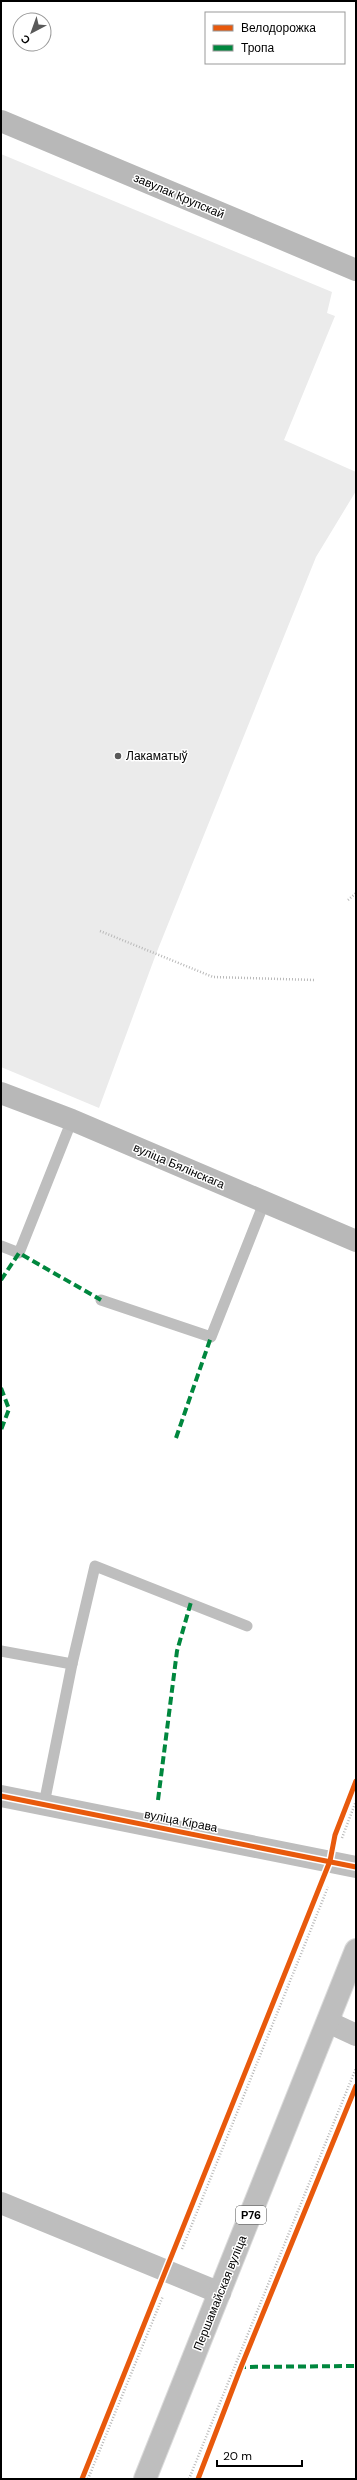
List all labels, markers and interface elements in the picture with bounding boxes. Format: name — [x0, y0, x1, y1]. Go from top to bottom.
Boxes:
north arrow — [12, 12, 52, 52]
legend — [205, 12, 345, 64]
text: Велодорожка — [241, 20, 316, 36]
text: С — [18, 32, 33, 47]
text: Тропа — [241, 40, 275, 56]
street label: завулак Крупскай — [131, 170, 227, 222]
place label: Лакаматыў — [126, 748, 188, 764]
marker: Лакаматыў — [113, 751, 123, 761]
street label: вуліца Бялінскага — [131, 1140, 227, 1193]
street label: вуліца Кірава — [143, 1806, 219, 1836]
road number: Р76 — [236, 2206, 266, 2224]
street label: Першамайская вуліца — [190, 2233, 251, 2353]
scale bar — [217, 2442, 302, 2468]
text: 20 m — [223, 2448, 252, 2464]

